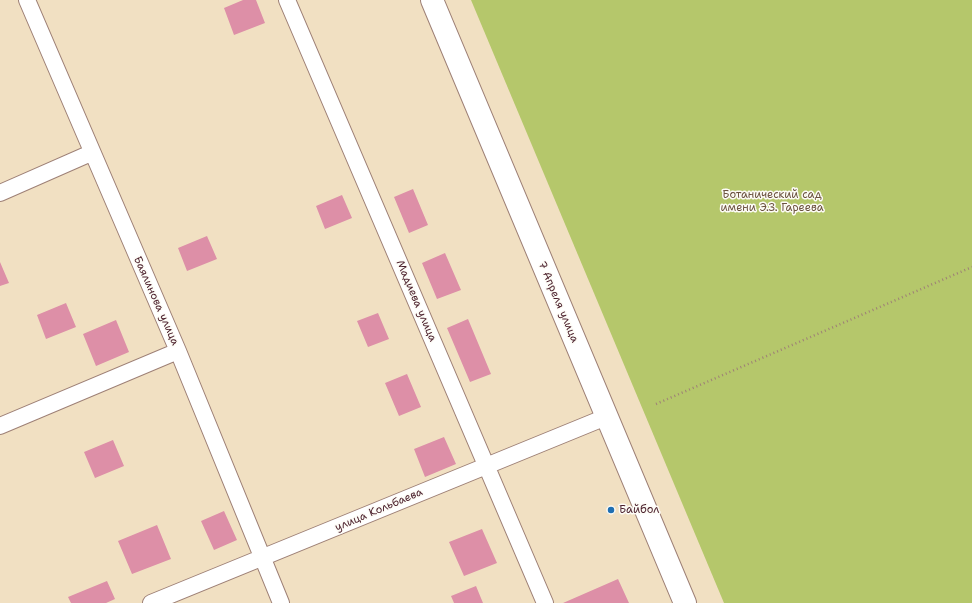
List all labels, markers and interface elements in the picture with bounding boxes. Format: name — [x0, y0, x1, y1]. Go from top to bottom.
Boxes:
park label: Ботанический сад имени Э.З. Гареева — [720, 188, 824, 214]
street label: Баялинова улица — [130, 254, 182, 348]
street label: Мадиева улица — [393, 258, 439, 344]
street label: 7 Апреля улица — [535, 259, 581, 345]
street label: улица Кольбаева — [333, 486, 425, 534]
place label: Байбол — [619, 503, 659, 517]
marker: Байбол — [606, 505, 616, 515]

